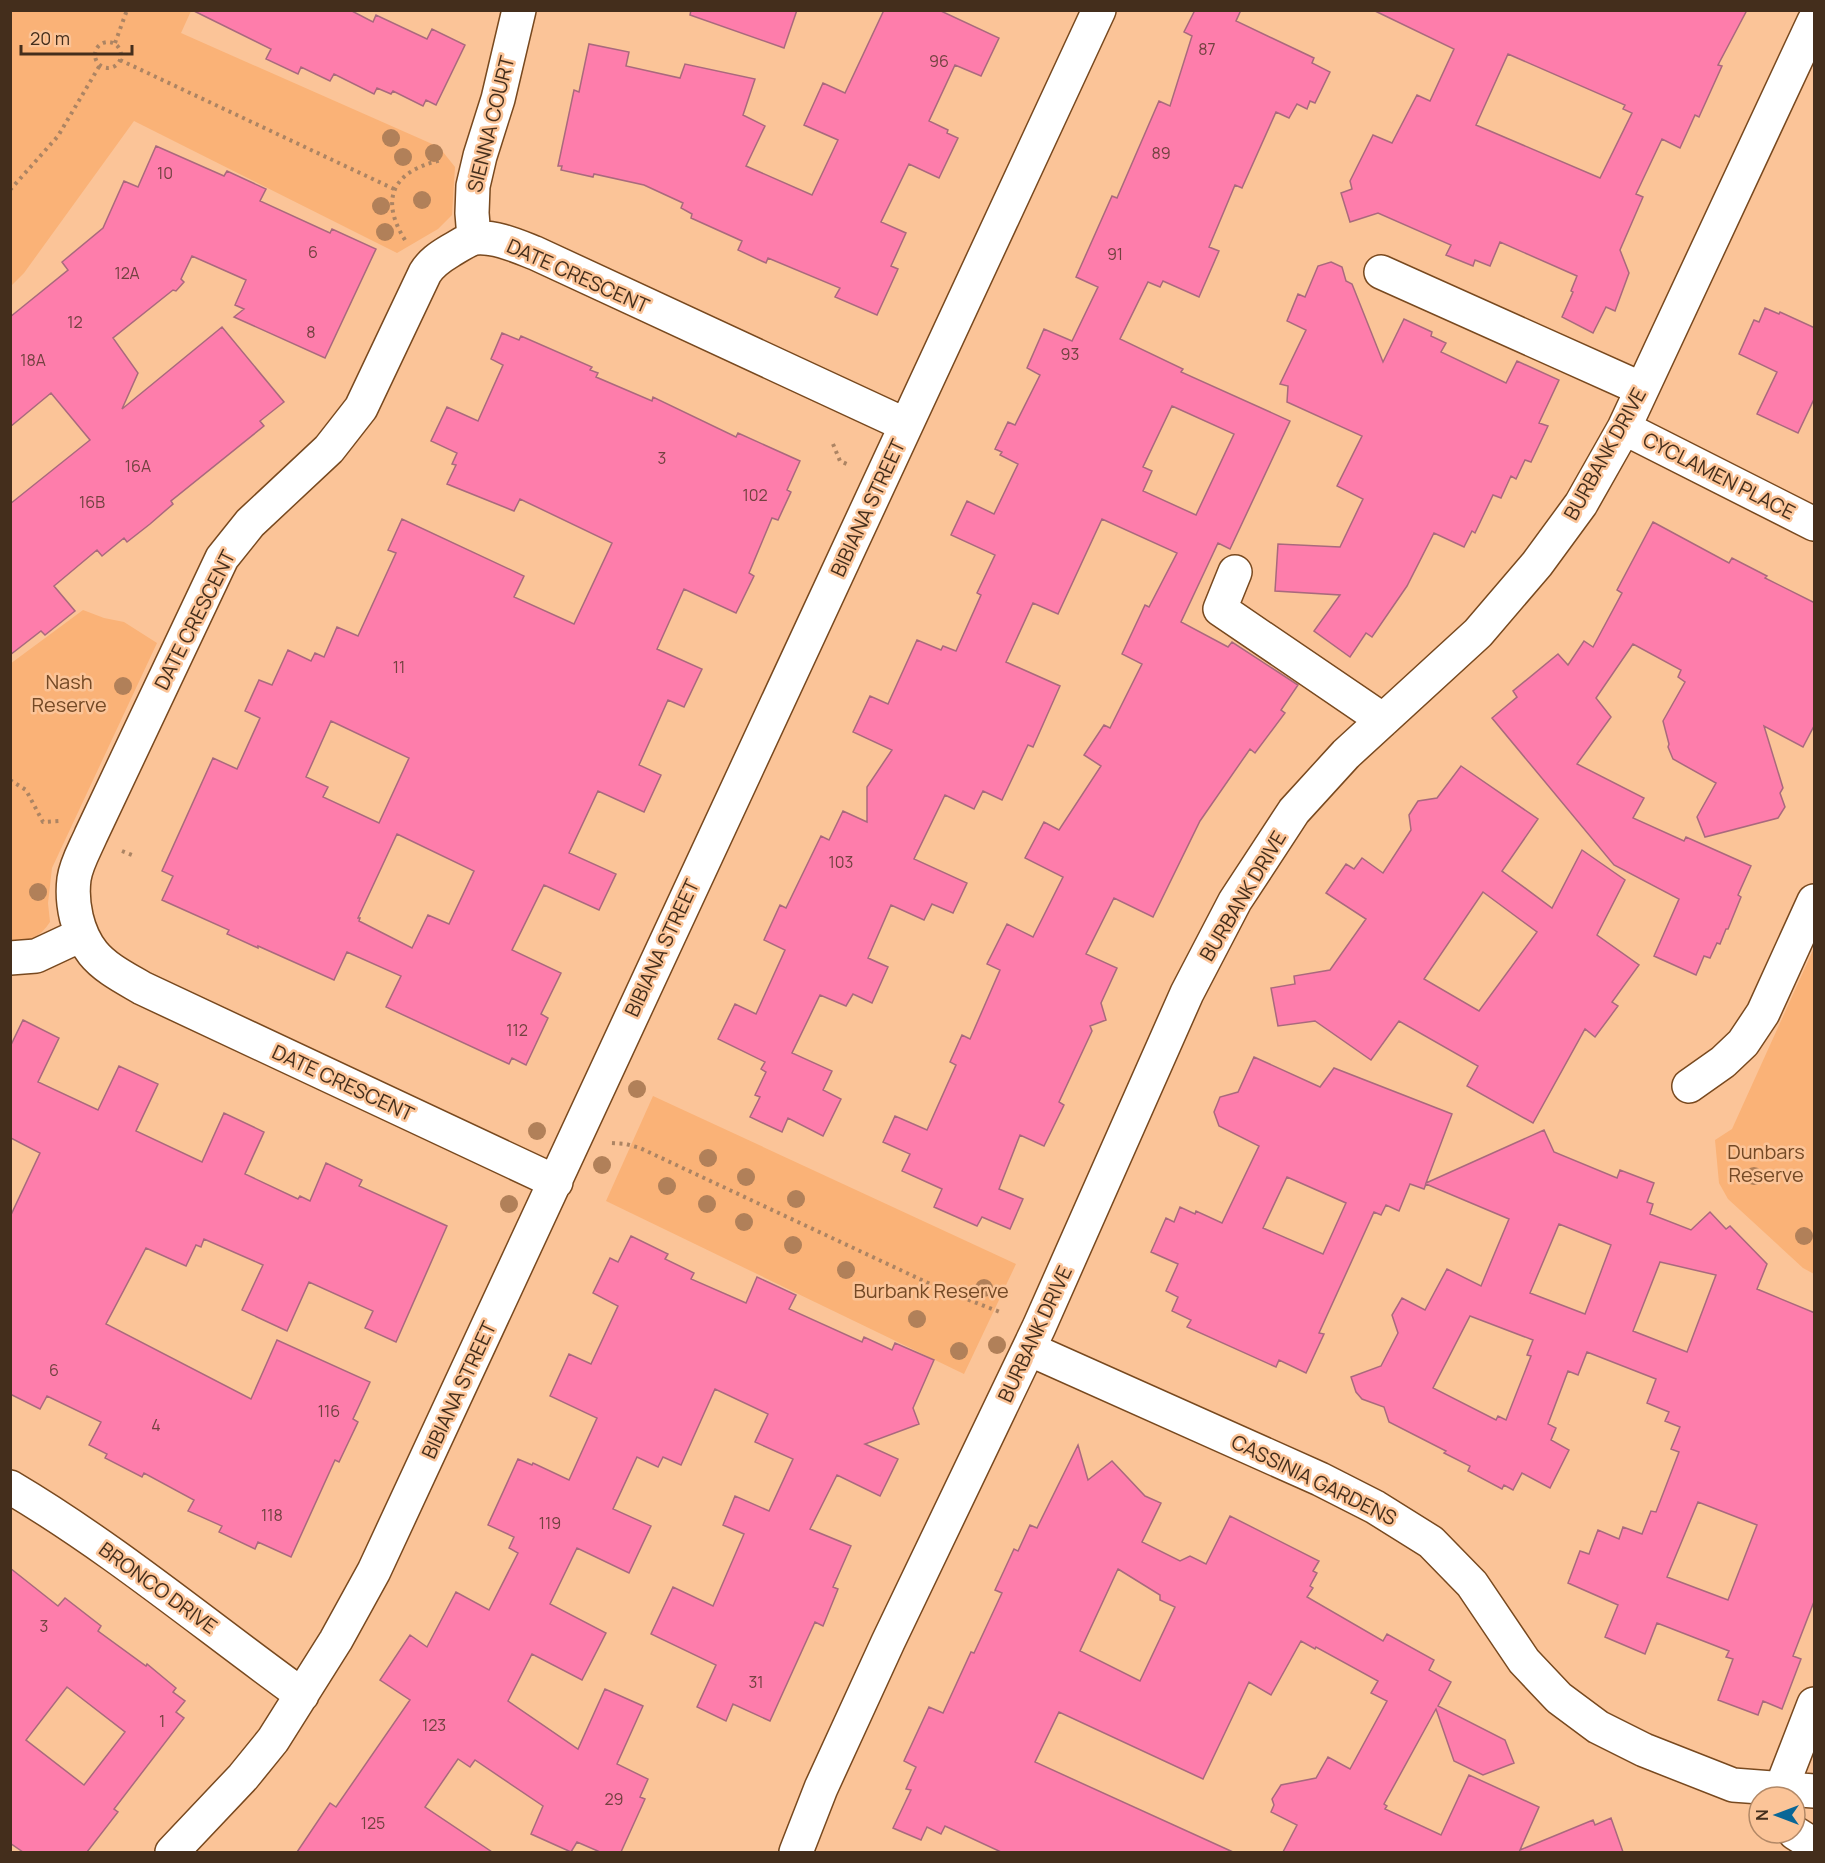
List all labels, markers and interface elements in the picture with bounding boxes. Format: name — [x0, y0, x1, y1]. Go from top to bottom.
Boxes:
scale bar — [21, 18, 132, 56]
text: 20 m — [30, 26, 70, 50]
house number: 87 — [1198, 38, 1216, 60]
house number: 96 — [929, 50, 949, 72]
street label: SIENNA COURT — [461, 53, 521, 195]
house number: 89 — [1151, 142, 1171, 164]
house number: 10 — [157, 162, 173, 184]
street label: DATE CRESCENT — [503, 232, 654, 319]
house number: 6 — [308, 241, 318, 263]
house number: 91 — [1107, 243, 1123, 265]
house number: 12A — [114, 262, 140, 284]
house number: 12 — [67, 311, 83, 333]
house number: 8 — [306, 321, 316, 343]
house number: 93 — [1061, 343, 1079, 365]
house number: 18A — [20, 349, 46, 371]
street label: BURBANK DRIVE — [1557, 383, 1652, 525]
street label: CYCLAMEN PLACE — [1639, 426, 1800, 526]
street label: BIBIANA STREET — [824, 435, 911, 581]
house number: 3 — [658, 447, 666, 469]
house number: 16A — [125, 455, 151, 477]
house number: 102 — [742, 484, 768, 506]
house number: 16B — [79, 491, 105, 513]
street label: DATE CRESCENT — [148, 545, 241, 694]
house number: 11 — [393, 656, 405, 678]
park label: Nash Reserve — [31, 668, 107, 718]
street label: BURBANK DRIVE — [1193, 826, 1292, 966]
house number: 103 — [829, 851, 853, 873]
street label: BIBIANA STREET — [618, 875, 705, 1021]
house number: 112 — [506, 1019, 528, 1041]
street label: DATE CRESCENT — [268, 1038, 418, 1127]
park label: Dunbars Reserve — [1727, 1138, 1805, 1188]
street label: BURBANK DRIVE — [991, 1261, 1078, 1406]
park label: Burbank Reserve — [853, 1277, 1009, 1304]
street label: BIBIANA STREET — [415, 1317, 502, 1463]
house number: 6 — [49, 1359, 59, 1381]
house number: 116 — [318, 1400, 340, 1422]
house number: 4 — [151, 1414, 161, 1436]
street label: CASSINIA GARDENS — [1227, 1428, 1401, 1531]
house number: 118 — [261, 1504, 283, 1526]
house number: 119 — [539, 1512, 561, 1534]
street label: BRONCO DRIVE — [94, 1536, 223, 1640]
house number: 3 — [40, 1615, 48, 1637]
house number: 31 — [748, 1671, 764, 1693]
house number: 1 — [159, 1710, 165, 1732]
house number: 123 — [422, 1714, 446, 1736]
north arrow — [1747, 1785, 1807, 1845]
house number: 29 — [604, 1788, 624, 1810]
text: N — [1751, 1809, 1773, 1821]
house number: 125 — [361, 1812, 385, 1834]

